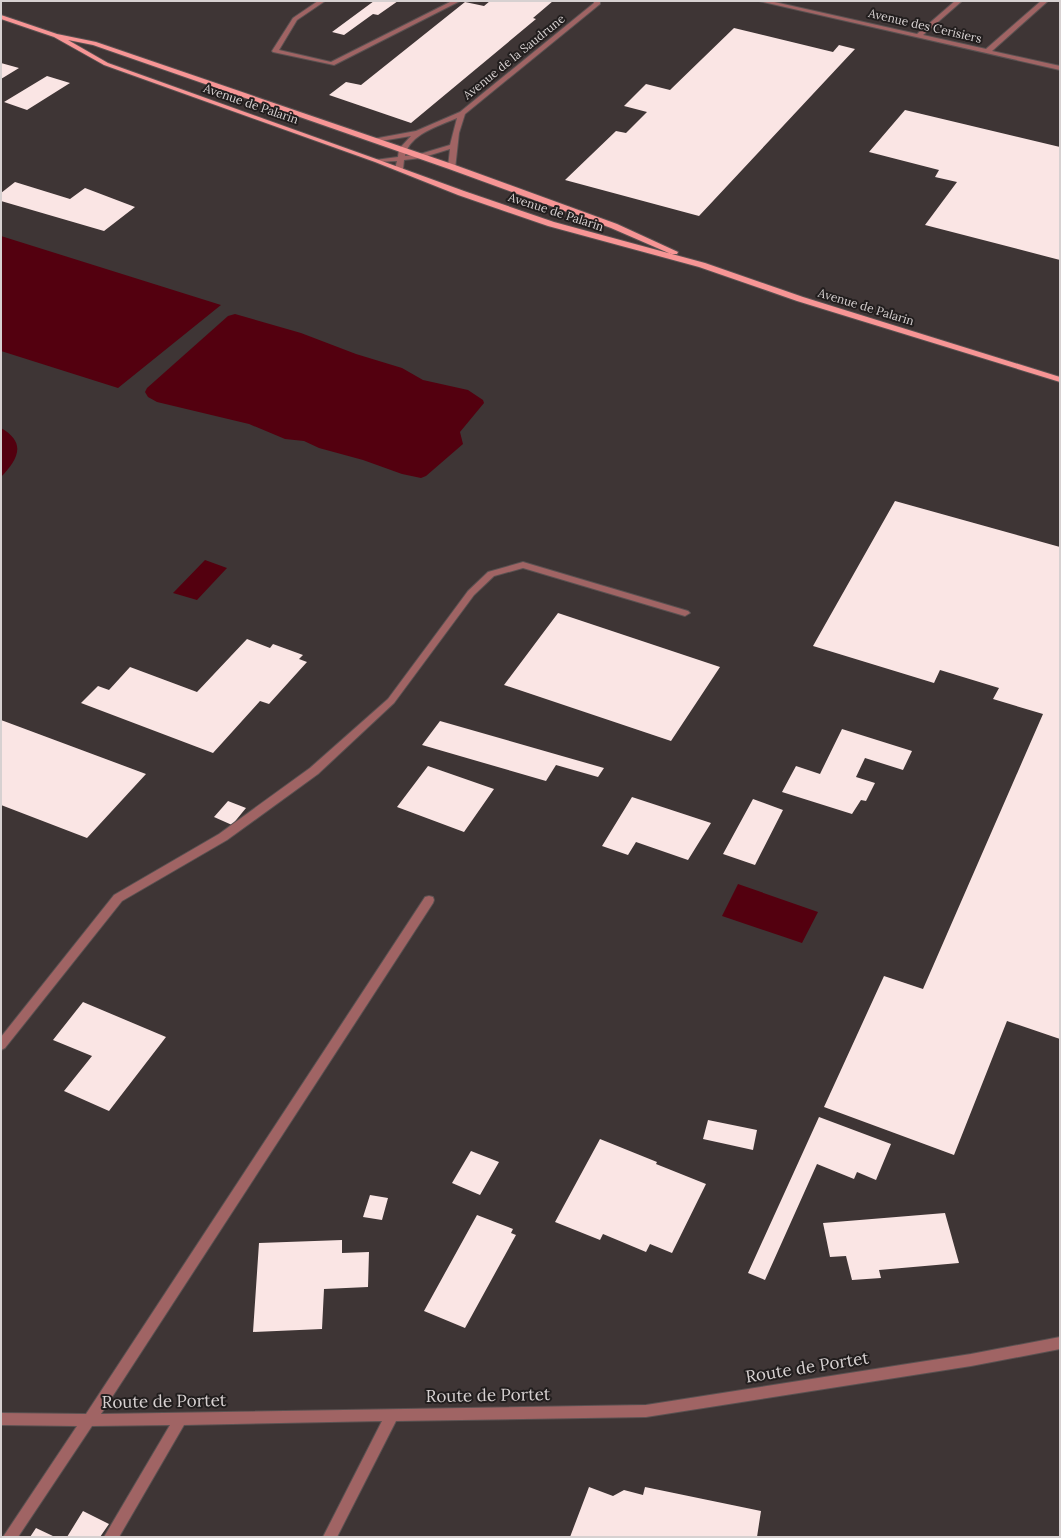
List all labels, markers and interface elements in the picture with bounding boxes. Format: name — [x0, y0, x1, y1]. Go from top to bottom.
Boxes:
street label: Avenue des Cerisiers — [866, 5, 984, 46]
street label: Avenue de la Saudrune — [459, 11, 568, 103]
street label: Avenue de Palarin — [201, 80, 301, 127]
street label: Avenue de Palarin — [506, 189, 606, 234]
street label: Avenue de Palarin — [815, 285, 916, 328]
street label: Route de Portet — [744, 1346, 871, 1388]
street label: Route de Portet — [426, 1383, 551, 1407]
street label: Route de Portet — [102, 1389, 227, 1413]

